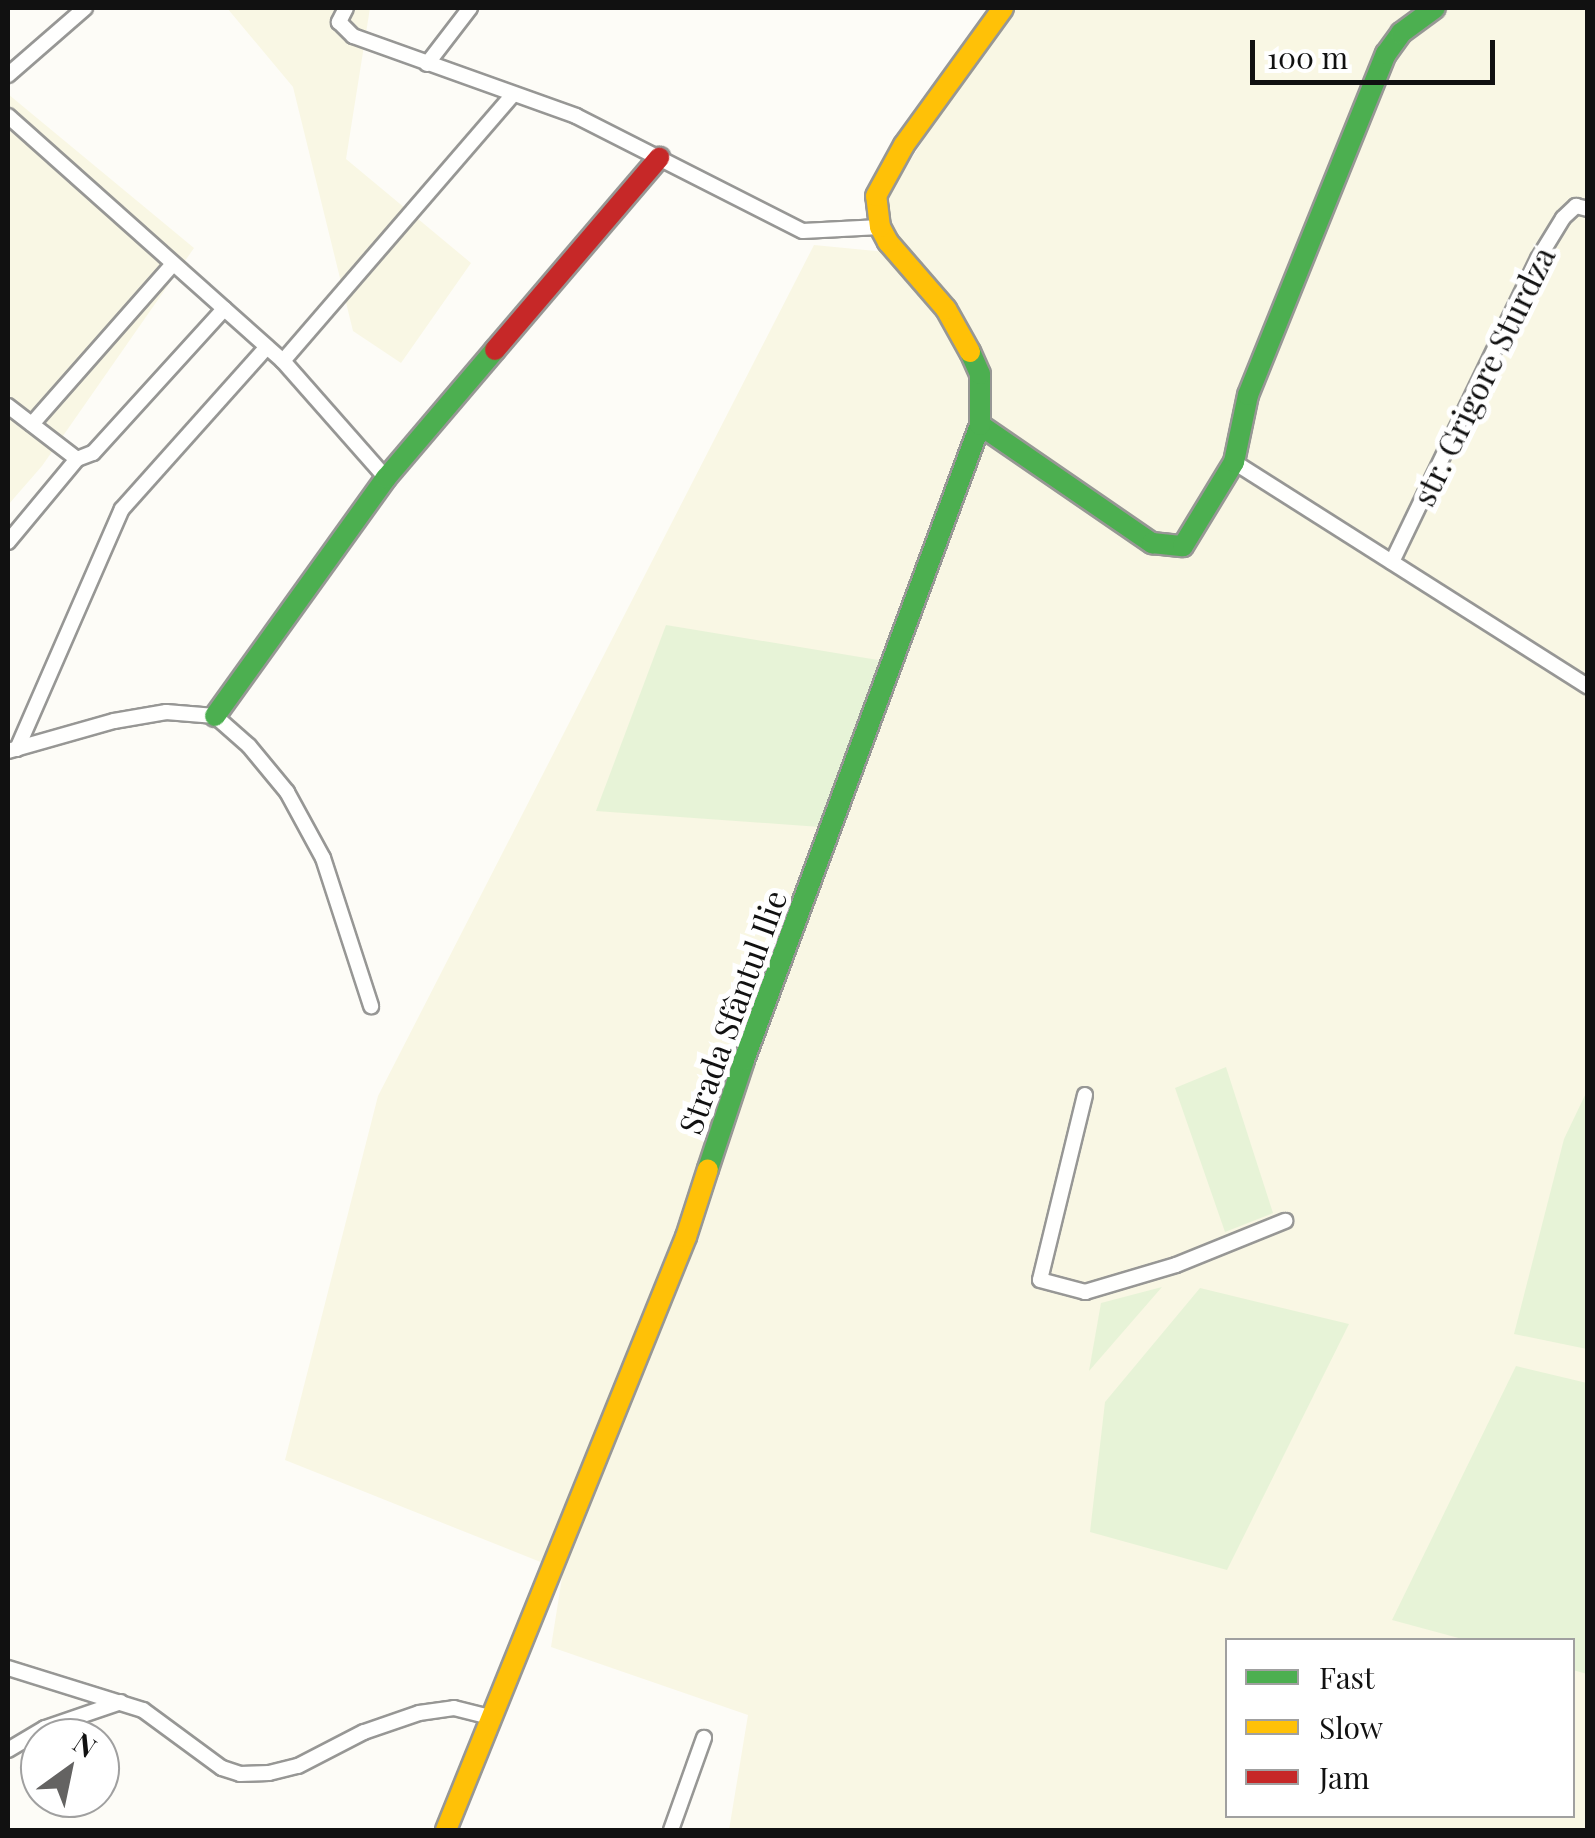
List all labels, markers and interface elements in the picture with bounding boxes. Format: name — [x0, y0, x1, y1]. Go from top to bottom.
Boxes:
scale bar — [1255, 20, 1500, 82]
text: 100 m — [1267, 37, 1348, 77]
street label: str. Grigore Sturdza — [1404, 240, 1562, 512]
street label: Strada Sfântul Ilie — [670, 885, 794, 1139]
legend — [1225, 1638, 1575, 1818]
text: Fast — [1319, 1657, 1375, 1697]
text: Slow — [1319, 1707, 1383, 1747]
north arrow — [20, 1718, 120, 1818]
text: N — [67, 1723, 104, 1765]
text: Jam — [1319, 1757, 1370, 1797]

